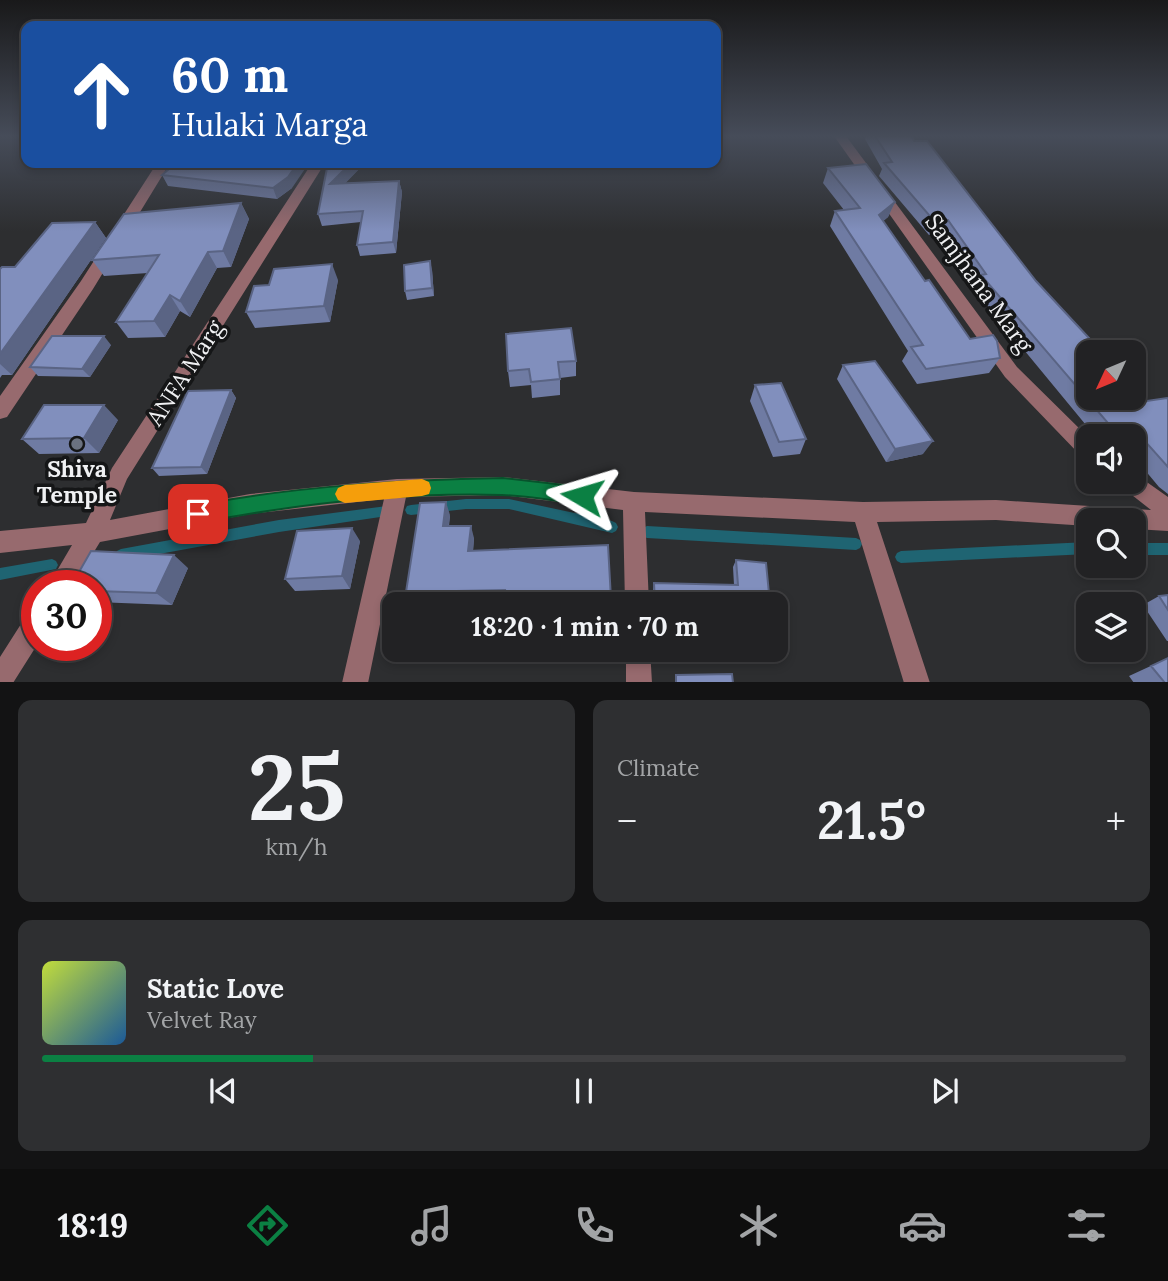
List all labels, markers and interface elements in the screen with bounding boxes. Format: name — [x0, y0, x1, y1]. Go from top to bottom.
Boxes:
text: 60 m — [171, 43, 288, 105]
icon: ahead — [56, 49, 147, 140]
text: Hulaki Marga — [171, 104, 368, 145]
street label: Samjhana Marg — [919, 208, 1040, 359]
street label: ANFA Marg — [139, 314, 230, 432]
north arrow — [1076, 340, 1146, 410]
map controls — [1076, 340, 1146, 662]
button: sound — [1076, 424, 1146, 494]
marker: Shiva Temple — [69, 436, 85, 452]
place label: Shiva Temple — [37, 454, 117, 509]
position arrow — [545, 459, 619, 533]
pin — [168, 484, 228, 544]
icon: arrive — [179, 495, 217, 533]
button: search — [1076, 508, 1146, 578]
speed limit sign: 30 — [21, 570, 112, 661]
button: layers — [1076, 592, 1146, 662]
text: 18:20 · 1 min · 70 m — [471, 610, 699, 643]
text: 25 — [248, 728, 345, 845]
text: Climate — [617, 753, 699, 782]
text: 21.5° — [817, 787, 926, 853]
text: − — [617, 797, 637, 845]
text: + — [1106, 797, 1126, 845]
text: km/h — [265, 832, 328, 861]
text: Static Love — [147, 972, 284, 1005]
text: Velvet Ray — [147, 1005, 257, 1034]
icon: previous — [204, 1072, 242, 1110]
icon: pause — [565, 1072, 603, 1110]
icon: next — [926, 1072, 964, 1110]
icon: directions — [243, 1201, 292, 1250]
icon: music — [407, 1201, 456, 1250]
icon: phone — [570, 1201, 619, 1250]
icon: climate — [734, 1201, 783, 1250]
icon: car — [898, 1201, 947, 1250]
icon: filters — [1062, 1201, 1111, 1250]
text: 18:19 — [57, 1205, 128, 1246]

